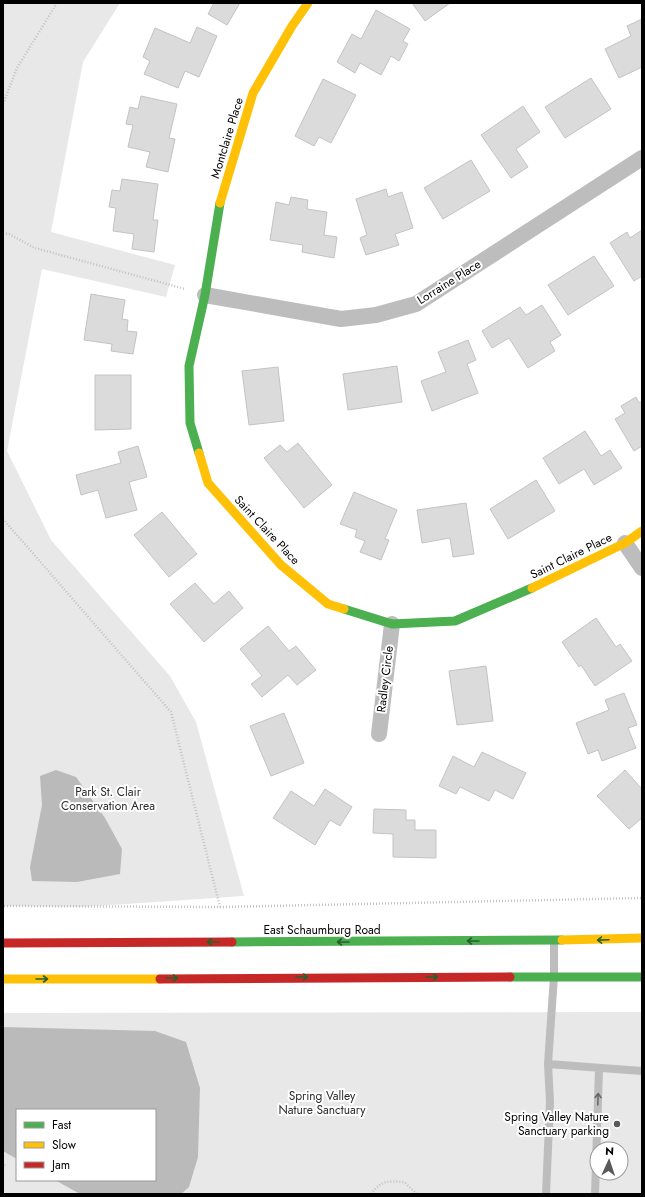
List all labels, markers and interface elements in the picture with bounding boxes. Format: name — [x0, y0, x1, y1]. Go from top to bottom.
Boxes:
street label: Montclaire Place — [206, 95, 248, 181]
street label: Lorraine Place — [414, 255, 484, 309]
street label: Saint Claire Place — [230, 491, 304, 569]
street label: Saint Claire Place — [527, 528, 615, 584]
street label: Radley Circle — [372, 645, 398, 713]
park label: Park St. Clair Conservation Area — [61, 783, 155, 815]
street label: East Schaumburg Road — [263, 921, 381, 939]
one-way arrow — [597, 936, 610, 943]
one-way arrow — [467, 937, 480, 945]
one-way arrow — [207, 938, 220, 946]
one-way arrow — [337, 938, 350, 946]
one-way arrow — [425, 973, 438, 981]
one-way arrow — [165, 974, 178, 982]
one-way arrow — [295, 974, 308, 981]
one-way arrow — [35, 975, 48, 983]
park label: Spring Valley Nature Sanctuary — [278, 1087, 366, 1119]
one-way arrow — [595, 1093, 602, 1106]
place label: Spring Valley Nature Sanctuary parking — [504, 1108, 609, 1140]
legend — [16, 1109, 156, 1181]
text: Fast — [52, 1116, 71, 1134]
marker: Spring Valley Nature Sanctuary parking — [612, 1119, 622, 1129]
text: Slow — [52, 1136, 77, 1154]
north arrow — [589, 1141, 629, 1181]
text: N — [605, 1143, 614, 1159]
text: Jam — [50, 1156, 70, 1174]

